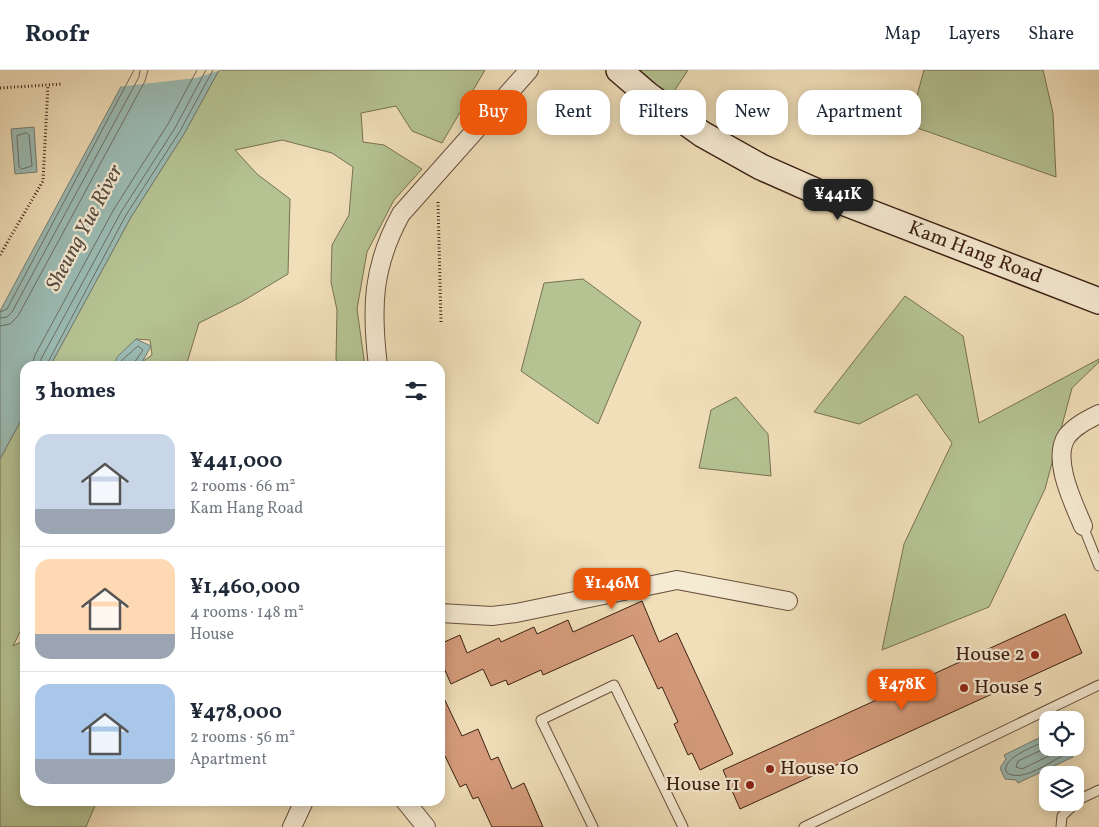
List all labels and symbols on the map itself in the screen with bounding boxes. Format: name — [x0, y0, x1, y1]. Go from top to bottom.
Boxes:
water label: Sheung Yue River — [39, 159, 131, 296]
pin: ¥441K — [803, 178, 873, 221]
street label: Kam Hang Road — [904, 215, 1046, 291]
pin: ¥1.46M — [571, 568, 653, 610]
place label: House 2 — [955, 641, 1025, 669]
marker: House 2 — [1029, 649, 1041, 661]
pin: ¥478K — [867, 668, 937, 711]
place label: House 5 — [974, 674, 1043, 702]
marker: House 5 — [958, 682, 970, 694]
place label: House 10 — [780, 755, 859, 783]
marker: House 10 — [764, 763, 776, 775]
place label: House 11 — [665, 771, 740, 799]
marker: House 11 — [744, 779, 756, 791]

